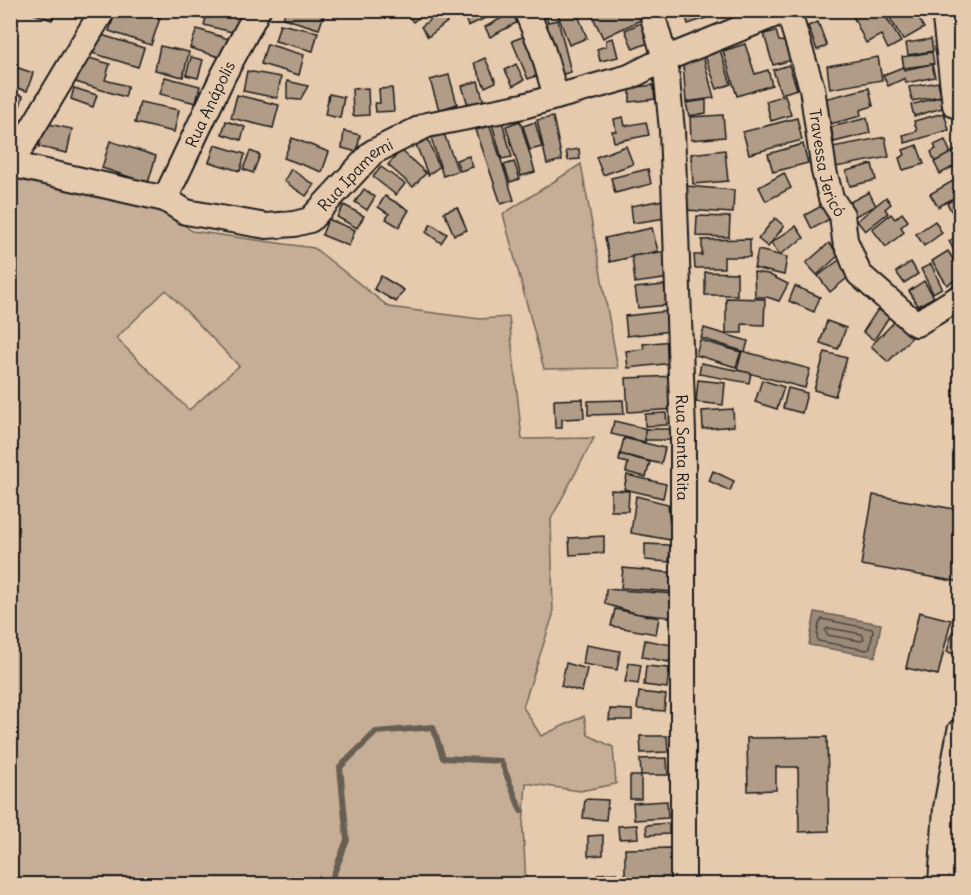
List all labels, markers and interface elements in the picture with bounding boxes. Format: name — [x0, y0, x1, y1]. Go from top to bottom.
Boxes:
street label: Rua Anápolis — [181, 57, 239, 151]
street label: Travessa Jericó — [805, 107, 850, 220]
street label: Rua Ipamemi — [313, 134, 396, 215]
street label: Rua Santa Rita — [672, 394, 693, 501]

